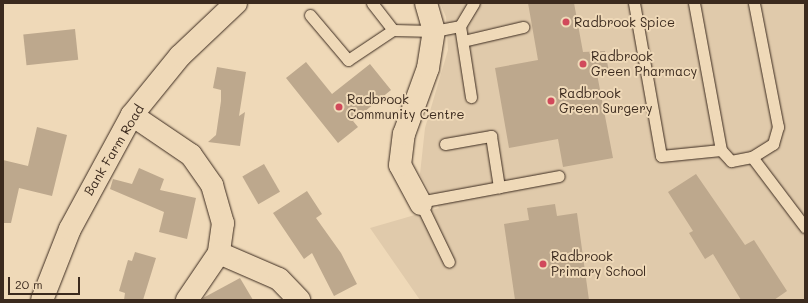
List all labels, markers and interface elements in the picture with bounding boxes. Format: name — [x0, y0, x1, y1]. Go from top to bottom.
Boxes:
place label: Radbrook Spice — [574, 14, 675, 30]
marker: Radbrook Spice — [561, 17, 571, 27]
place label: Radbrook Green Pharmacy — [591, 49, 697, 80]
marker: Radbrook Green Pharmacy — [578, 59, 588, 69]
place label: Radbrook Green Surgery — [559, 86, 652, 117]
place label: Radbrook Community Centre — [347, 92, 464, 123]
marker: Radbrook Green Surgery — [546, 96, 556, 106]
street label: Bank Farm Road — [81, 102, 147, 198]
marker: Radbrook Community Centre — [334, 102, 344, 112]
place label: Radbrook Primary School — [551, 249, 646, 280]
marker: Radbrook Primary School — [538, 259, 548, 269]
scale bar — [10, 269, 82, 295]
text: 20 m — [15, 276, 43, 292]

